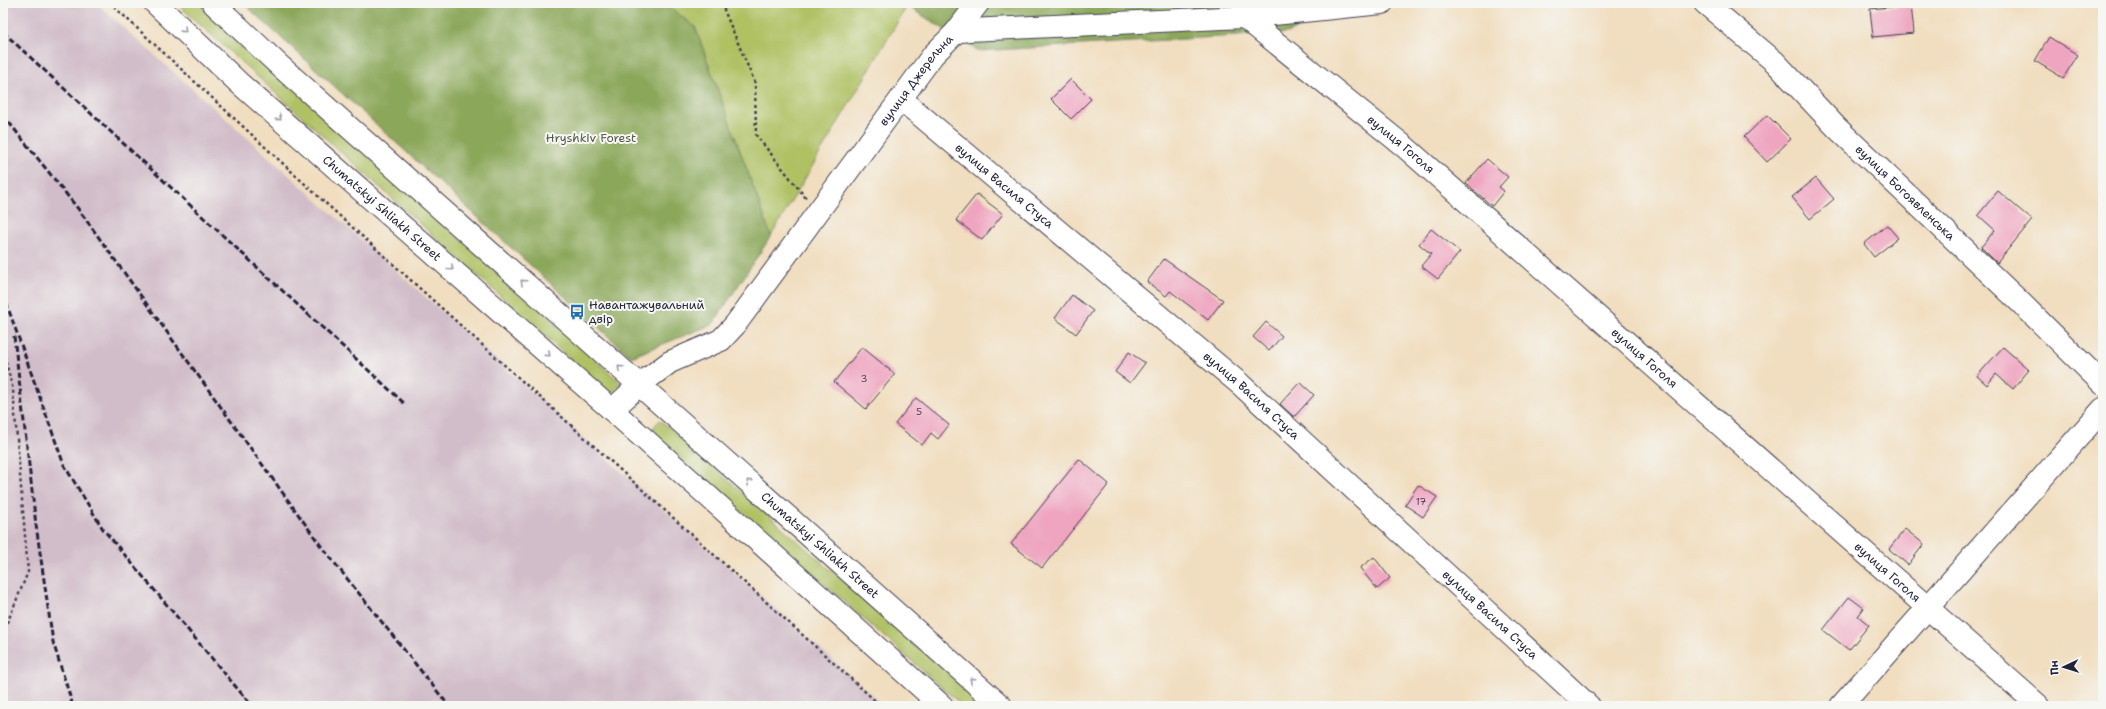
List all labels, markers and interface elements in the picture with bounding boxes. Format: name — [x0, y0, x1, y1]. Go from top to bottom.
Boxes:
one-way arrow — [179, 25, 187, 33]
street label: вулиця Джерельна — [876, 31, 957, 129]
street label: вулиця Гоголя — [1364, 112, 1438, 177]
one-way arrow — [274, 113, 282, 121]
park label: Hryshkiv Forest — [546, 130, 636, 146]
street label: вулиця Василя Стуса — [952, 140, 1057, 232]
street label: вулиця Богоявленська — [1852, 141, 1959, 244]
street label: Chumatskyi Shliakh Street — [319, 152, 445, 265]
one-way arrow — [446, 264, 453, 271]
one-way arrow — [521, 279, 528, 286]
place label: Навантажувальний двір — [589, 297, 704, 327]
bus stop icon: Навантажувальний двір — [568, 303, 586, 321]
street label: вулиця Гоголя — [1608, 325, 1681, 392]
street label: вулиця Василя Стуса — [1200, 348, 1303, 443]
one-way arrow — [544, 350, 551, 357]
one-way arrow — [618, 366, 625, 373]
house number: 3 — [861, 372, 868, 385]
house number: 5 — [916, 405, 922, 418]
one-way arrow — [746, 480, 754, 487]
street label: Chumatskyi Shliakh Street — [758, 489, 882, 602]
house number: 17 — [1416, 495, 1426, 508]
street label: вулиця Гоголя — [1851, 539, 1924, 606]
street label: вулиця Василя Стуса — [1439, 567, 1541, 663]
north arrow — [2044, 647, 2084, 687]
text: Пн — [2047, 660, 2063, 675]
one-way arrow — [969, 677, 977, 685]

